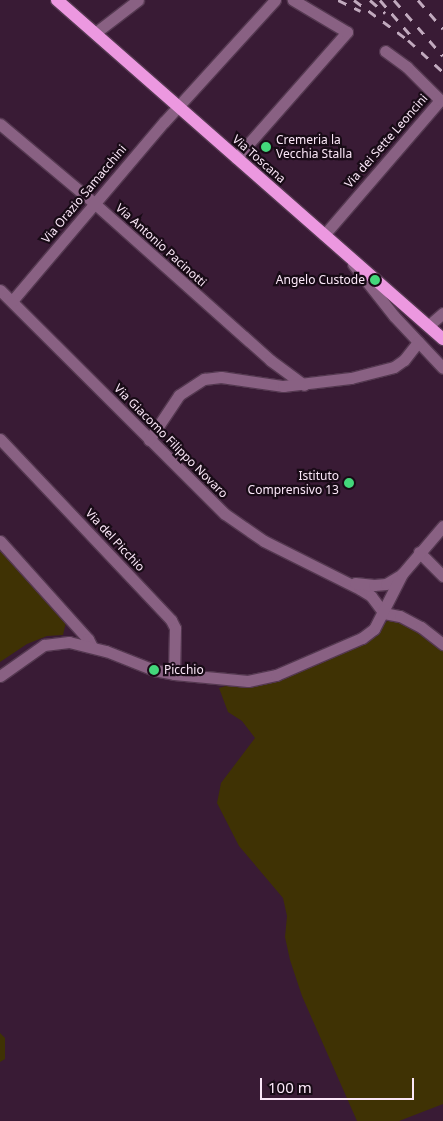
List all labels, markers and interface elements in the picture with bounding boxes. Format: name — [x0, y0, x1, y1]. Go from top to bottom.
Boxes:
street label: Via dei Sette Leoncini — [341, 91, 431, 191]
street label: Via Toscana — [230, 132, 288, 186]
place label: Cremeria la Vecchia Stalla — [276, 133, 352, 161]
marker: Cremeria la Vecchia Stalla — [260, 141, 272, 153]
street label: Via Orazio Samacchini — [39, 142, 129, 246]
street label: Via Antonio Pacinotti — [113, 201, 209, 289]
place label: Angelo Custode — [276, 273, 365, 287]
marker: Angelo Custode — [369, 274, 381, 286]
street label: Via Giacomo Filippo Novaro — [111, 381, 231, 501]
place label: Istituto Comprensivo 13 — [248, 469, 339, 497]
marker: Istituto Comprensivo 13 — [343, 477, 355, 489]
street label: Via del Picchio — [82, 506, 148, 574]
place label: Picchio — [164, 663, 204, 677]
marker: Picchio — [148, 664, 160, 676]
scale bar — [263, 1068, 417, 1100]
text: 100 m — [268, 1077, 312, 1097]

